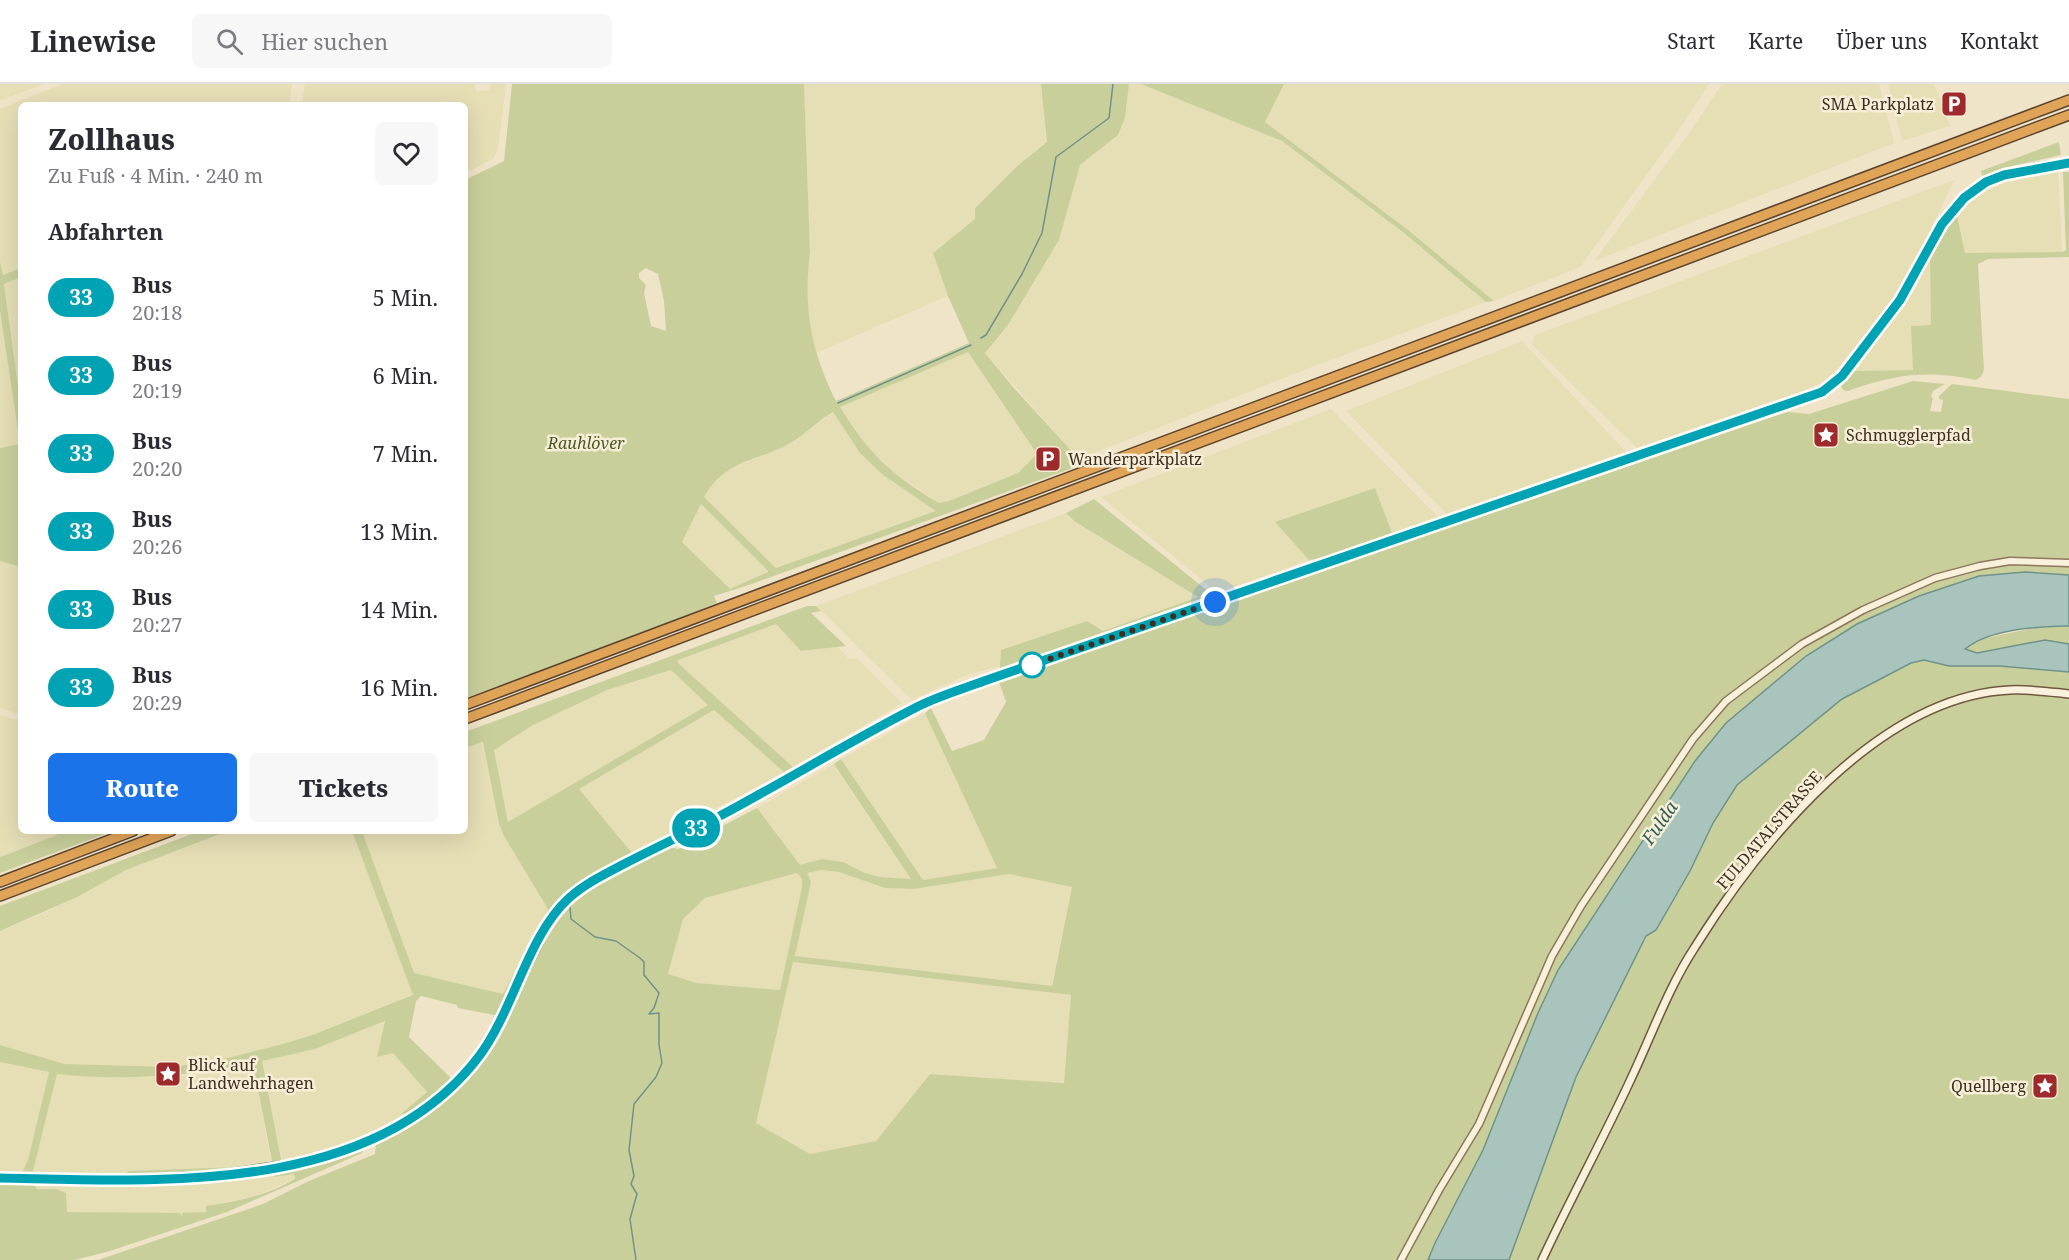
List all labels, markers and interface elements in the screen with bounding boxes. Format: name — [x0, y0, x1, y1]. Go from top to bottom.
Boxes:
search box — [192, 14, 612, 68]
text: Linewise — [30, 22, 156, 60]
icon: search — [213, 25, 246, 58]
text: Hier suchen — [261, 26, 388, 56]
text: Start — [1667, 27, 1715, 55]
text: Karte — [1748, 27, 1803, 55]
text: Über uns — [1836, 27, 1927, 55]
text: Kontakt — [1960, 27, 2039, 55]
parking icon: SMA Parkplatz — [1939, 89, 1969, 119]
place label: SMA Parkplatz — [1822, 93, 1934, 115]
text: Zollhaus — [48, 120, 175, 158]
button: heart — [375, 122, 438, 185]
text: Zu Fuß · 4 Min. · 240 m — [48, 162, 263, 189]
text: Abfahrten — [48, 216, 163, 246]
text: Bus — [132, 269, 172, 299]
text: 5 Min. — [373, 282, 438, 312]
text: 33 — [69, 283, 93, 311]
text: 20:18 — [132, 299, 182, 326]
text: Bus — [132, 347, 172, 377]
text: 6 Min. — [373, 360, 438, 390]
text: 33 — [69, 361, 93, 389]
text: 20:19 — [132, 377, 182, 404]
place icon: Schmugglerpfad — [1811, 420, 1841, 450]
place label: Schmugglerpfad — [1846, 424, 1971, 446]
text: Bus — [132, 425, 172, 455]
park label: Rauhlöver — [546, 432, 625, 454]
text: 7 Min. — [373, 438, 438, 468]
text: 33 — [69, 439, 93, 467]
parking icon: Wanderparkplatz — [1033, 444, 1063, 474]
place label: Wanderparkplatz — [1068, 448, 1202, 470]
text: 20:20 — [132, 455, 182, 482]
text: Bus — [132, 503, 172, 533]
text: 13 Min. — [360, 516, 438, 546]
text: 33 — [69, 517, 93, 545]
text: 20:26 — [132, 533, 182, 560]
text: Bus — [132, 581, 172, 611]
your location — [1200, 587, 1230, 617]
text: 14 Min. — [360, 594, 438, 624]
text: 33 — [69, 595, 93, 623]
text: 20:27 — [132, 611, 182, 638]
unlabelled marker — [1019, 652, 1045, 678]
text: Bus — [132, 659, 172, 689]
text: 16 Min. — [360, 672, 438, 702]
text: 33 — [69, 673, 93, 701]
text: 20:29 — [132, 689, 182, 716]
button: Route — [48, 753, 237, 822]
button: Tickets — [249, 753, 438, 822]
street label: FULDATALSTRASSE — [1712, 766, 1827, 894]
water label: Fulda — [1635, 796, 1683, 850]
line badge: 33 — [669, 808, 723, 848]
text: 33 — [684, 814, 708, 842]
place label: Blick auf Landwehrhagen — [188, 1054, 314, 1094]
place icon: Blick auf Landwehrhagen — [153, 1059, 183, 1089]
place icon: Quellberg — [2030, 1071, 2060, 1101]
place label: Quellberg — [1951, 1075, 2026, 1097]

